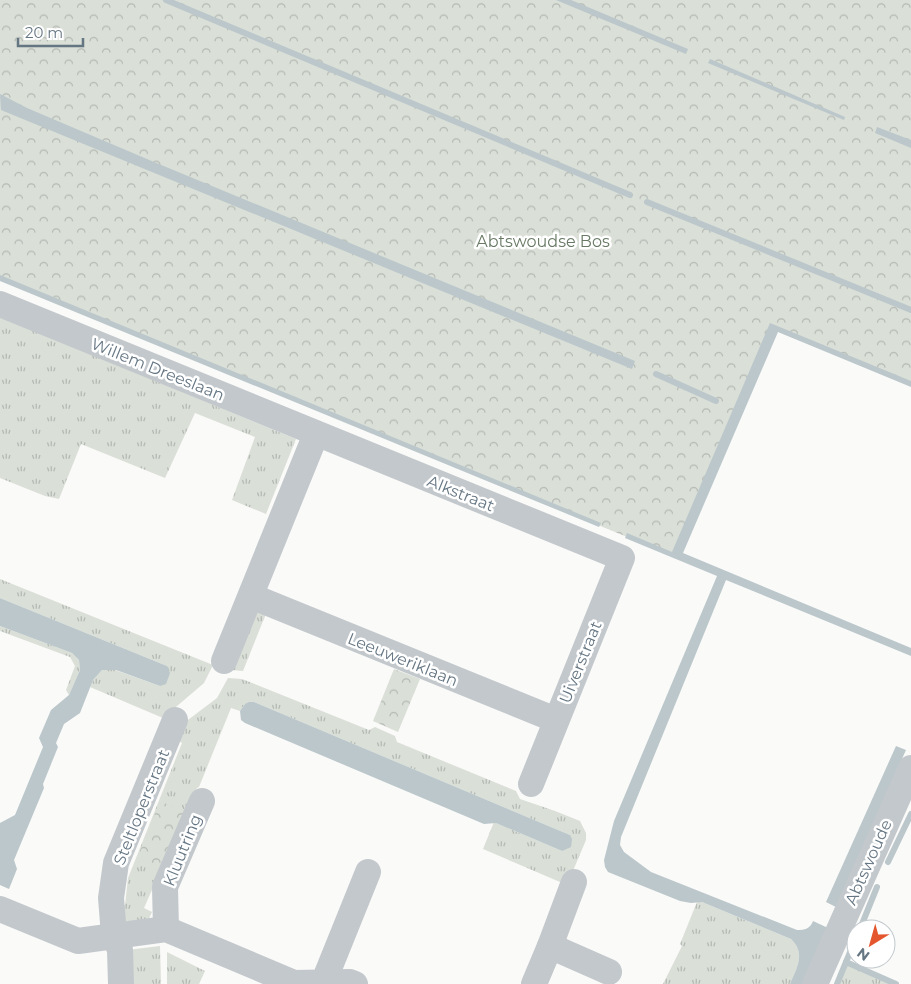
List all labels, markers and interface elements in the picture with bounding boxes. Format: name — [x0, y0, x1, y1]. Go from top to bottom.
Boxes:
scale bar — [18, 15, 82, 47]
text: 20 m — [25, 23, 63, 42]
park label: Abtswoudse Bos — [476, 232, 610, 251]
street label: Willem Dreeslaan — [89, 334, 227, 405]
street label: Alkstraat — [425, 471, 498, 516]
street label: Uiverstraat — [555, 618, 606, 706]
street label: Leeuweriklaan — [345, 629, 461, 690]
street label: Steltloperstraat — [110, 746, 174, 868]
street label: Kluutring — [159, 811, 206, 889]
street label: Abtswoude — [841, 817, 896, 908]
north arrow — [846, 919, 896, 969]
text: N — [853, 944, 873, 965]

